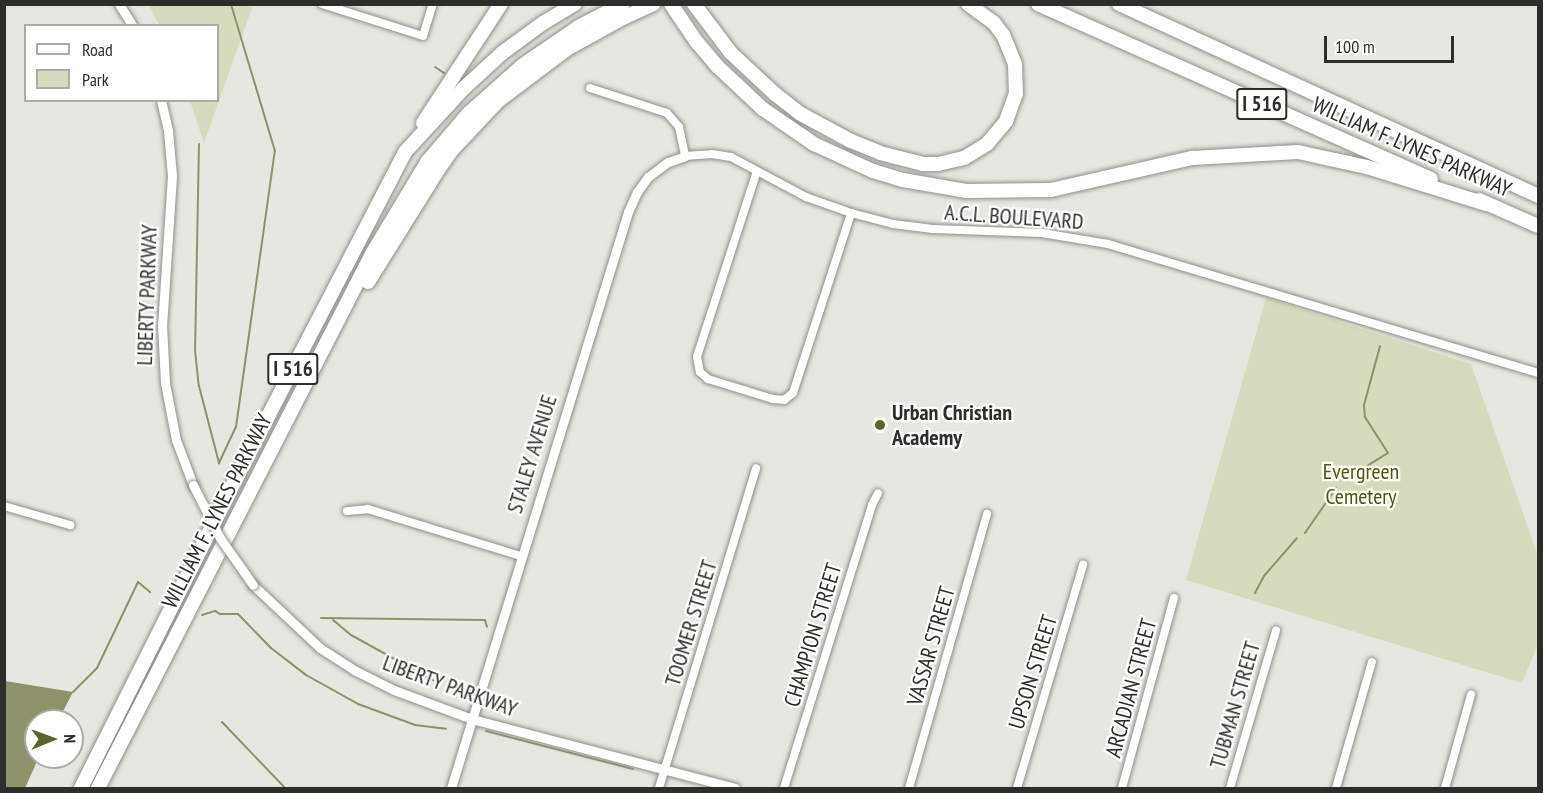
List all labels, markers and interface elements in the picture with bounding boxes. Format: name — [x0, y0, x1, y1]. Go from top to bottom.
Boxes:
legend — [24, 24, 219, 102]
scale bar — [1327, 24, 1458, 62]
text: 100 m — [1335, 35, 1375, 58]
text: Road — [82, 38, 113, 61]
text: Park — [82, 68, 109, 91]
road number: I 516 — [1235, 86, 1289, 122]
street label: WILLIAM F. LYNES PARKWAY — [1308, 91, 1516, 203]
street label: A.C.L. BOULEVARD — [943, 199, 1085, 235]
street label: LIBERTY PARKWAY — [131, 224, 163, 366]
road number: I 516 — [266, 351, 320, 387]
street label: STALEY AVENUE — [501, 391, 563, 517]
place label: Urban Christian Academy — [892, 399, 1012, 451]
street label: WILLIAM F. LYNES PARKWAY — [156, 409, 278, 613]
marker: Urban Christian Academy — [873, 418, 887, 432]
park label: Evergreen Cemetery — [1323, 458, 1399, 510]
street label: TOOMER STREET — [659, 557, 723, 689]
street label: CHAMPION STREET — [779, 560, 847, 710]
street label: VASSAR STREET — [901, 583, 961, 709]
street label: UPSON STREET — [1003, 612, 1063, 732]
street label: ARCADIAN STREET — [1100, 616, 1162, 760]
street label: TUBMAN STREET — [1204, 638, 1266, 772]
street label: LIBERTY PARKWAY — [379, 649, 521, 723]
north arrow — [24, 709, 84, 769]
text: N — [60, 734, 80, 743]

